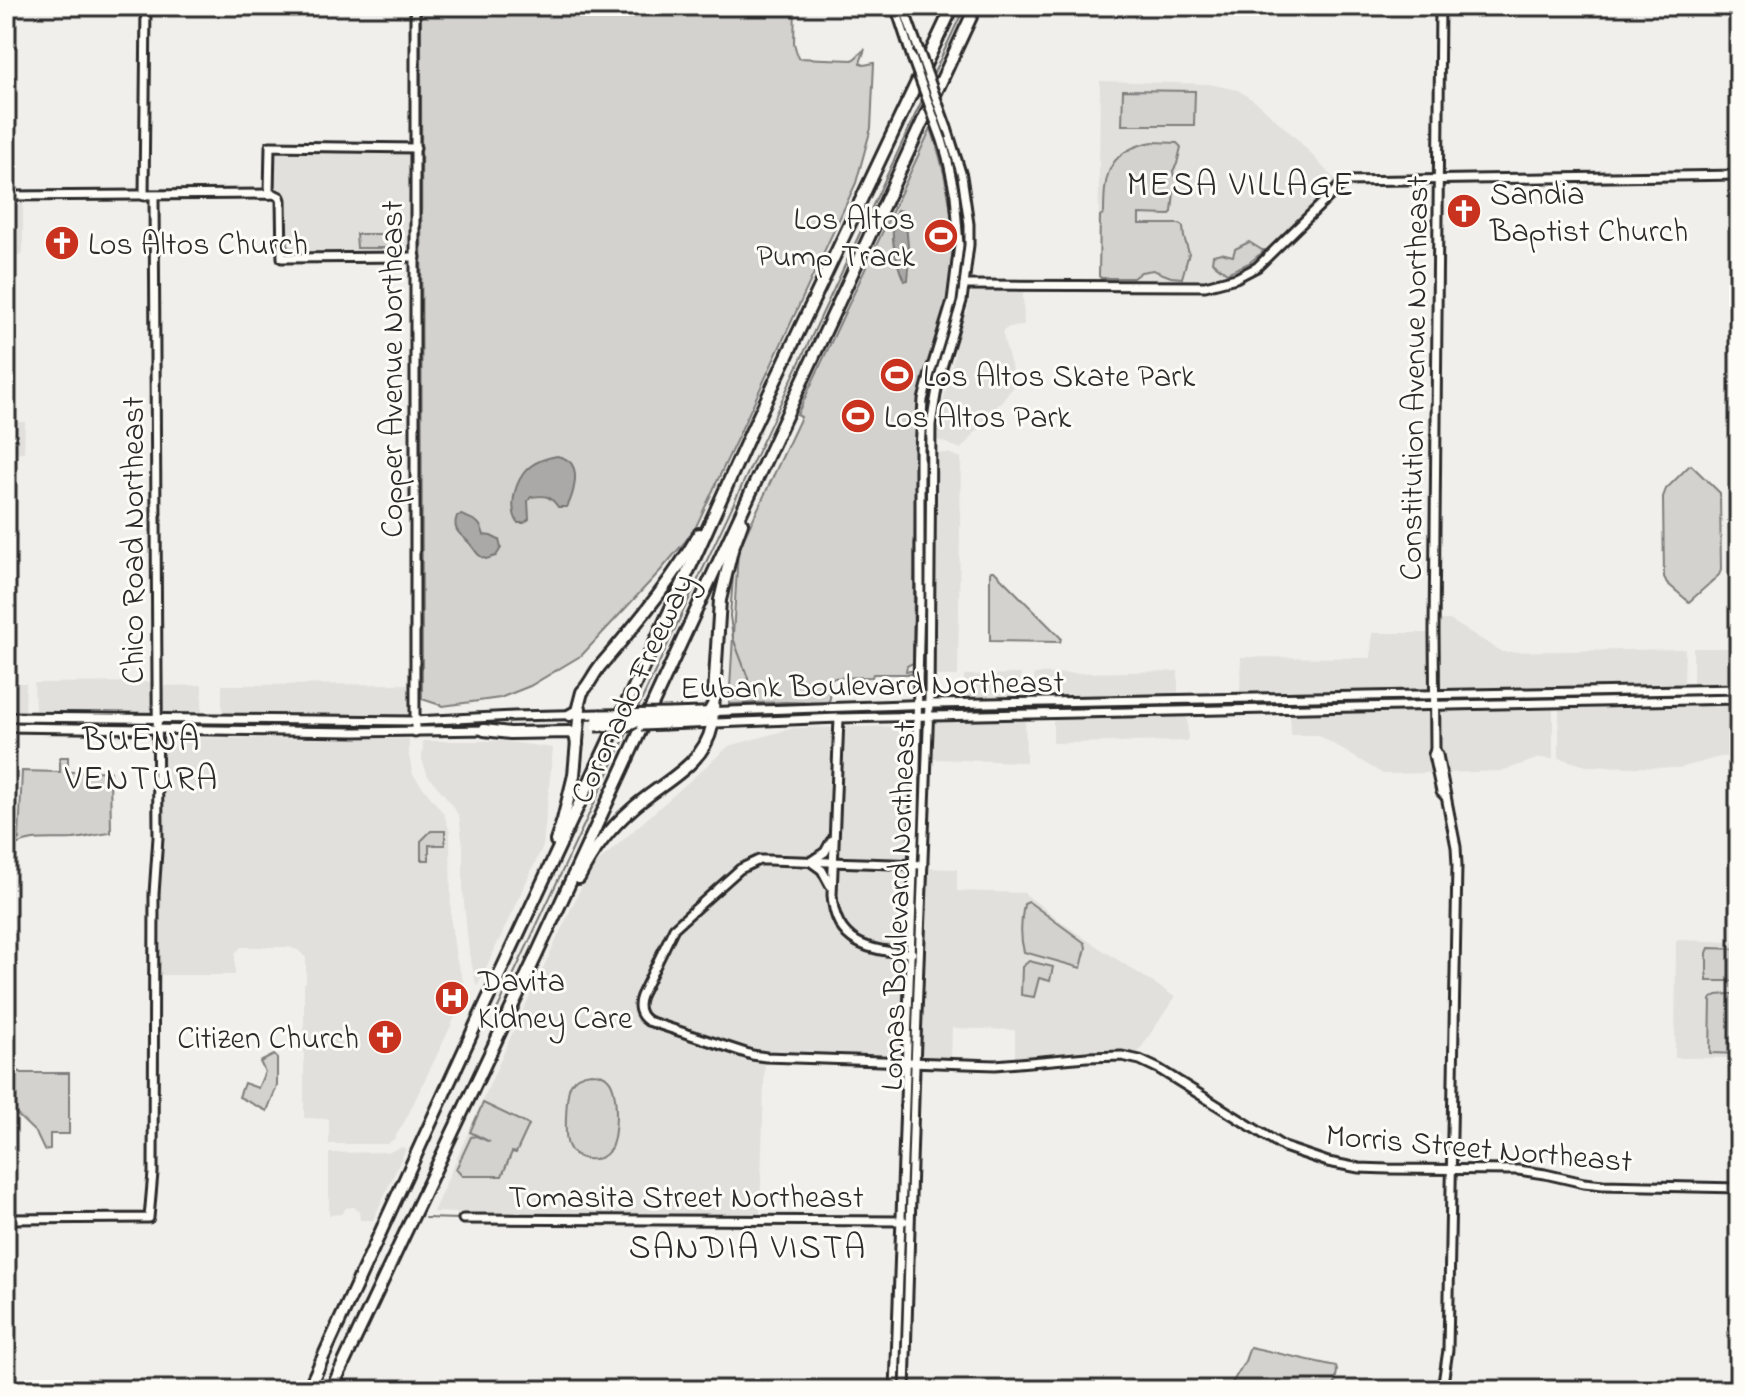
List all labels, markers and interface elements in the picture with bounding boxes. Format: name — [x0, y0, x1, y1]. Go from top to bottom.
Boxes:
district label: MESA VILLAGE — [1127, 162, 1355, 212]
place label: Sandia Baptist Church — [1489, 173, 1688, 257]
street label: Constitution Avenue Northeast — [1389, 175, 1444, 581]
church icon: Sandia Baptist Church — [1445, 192, 1483, 230]
place label: Los Altos Pump Track — [756, 198, 916, 282]
street label: Copper Avenue Northeast — [371, 200, 418, 538]
sports icon: Los Altos Pump Track — [922, 217, 960, 255]
place label: Los Altos Church — [88, 223, 308, 270]
church icon: Los Altos Church — [43, 224, 81, 262]
place label: Los Altos Skate Park — [923, 355, 1196, 402]
sports icon: Los Altos Skate Park — [878, 356, 916, 394]
street label: Chico Road Northeast — [112, 396, 159, 684]
place label: Los Altos Park — [884, 396, 1072, 443]
sports icon: Los Altos Park — [839, 397, 877, 435]
street label: Coronado Freeway — [560, 567, 708, 812]
street label: Eubank Boulevard Northeast — [680, 661, 1065, 714]
district label: BUENA VENTURA — [64, 717, 219, 806]
street label: Lomas Boulevard Northeast — [871, 721, 930, 1091]
place label: Davita Kidney Care — [477, 960, 633, 1044]
hospital icon: Davita Kidney Care — [433, 979, 471, 1017]
place label: Citizen Church — [177, 1017, 359, 1064]
church icon: Citizen Church — [366, 1018, 404, 1056]
street label: Morris Street Northeast — [1324, 1114, 1634, 1187]
street label: Tomasita Street Northeast — [508, 1176, 864, 1223]
district label: SANDIA VISTA — [629, 1225, 867, 1275]

